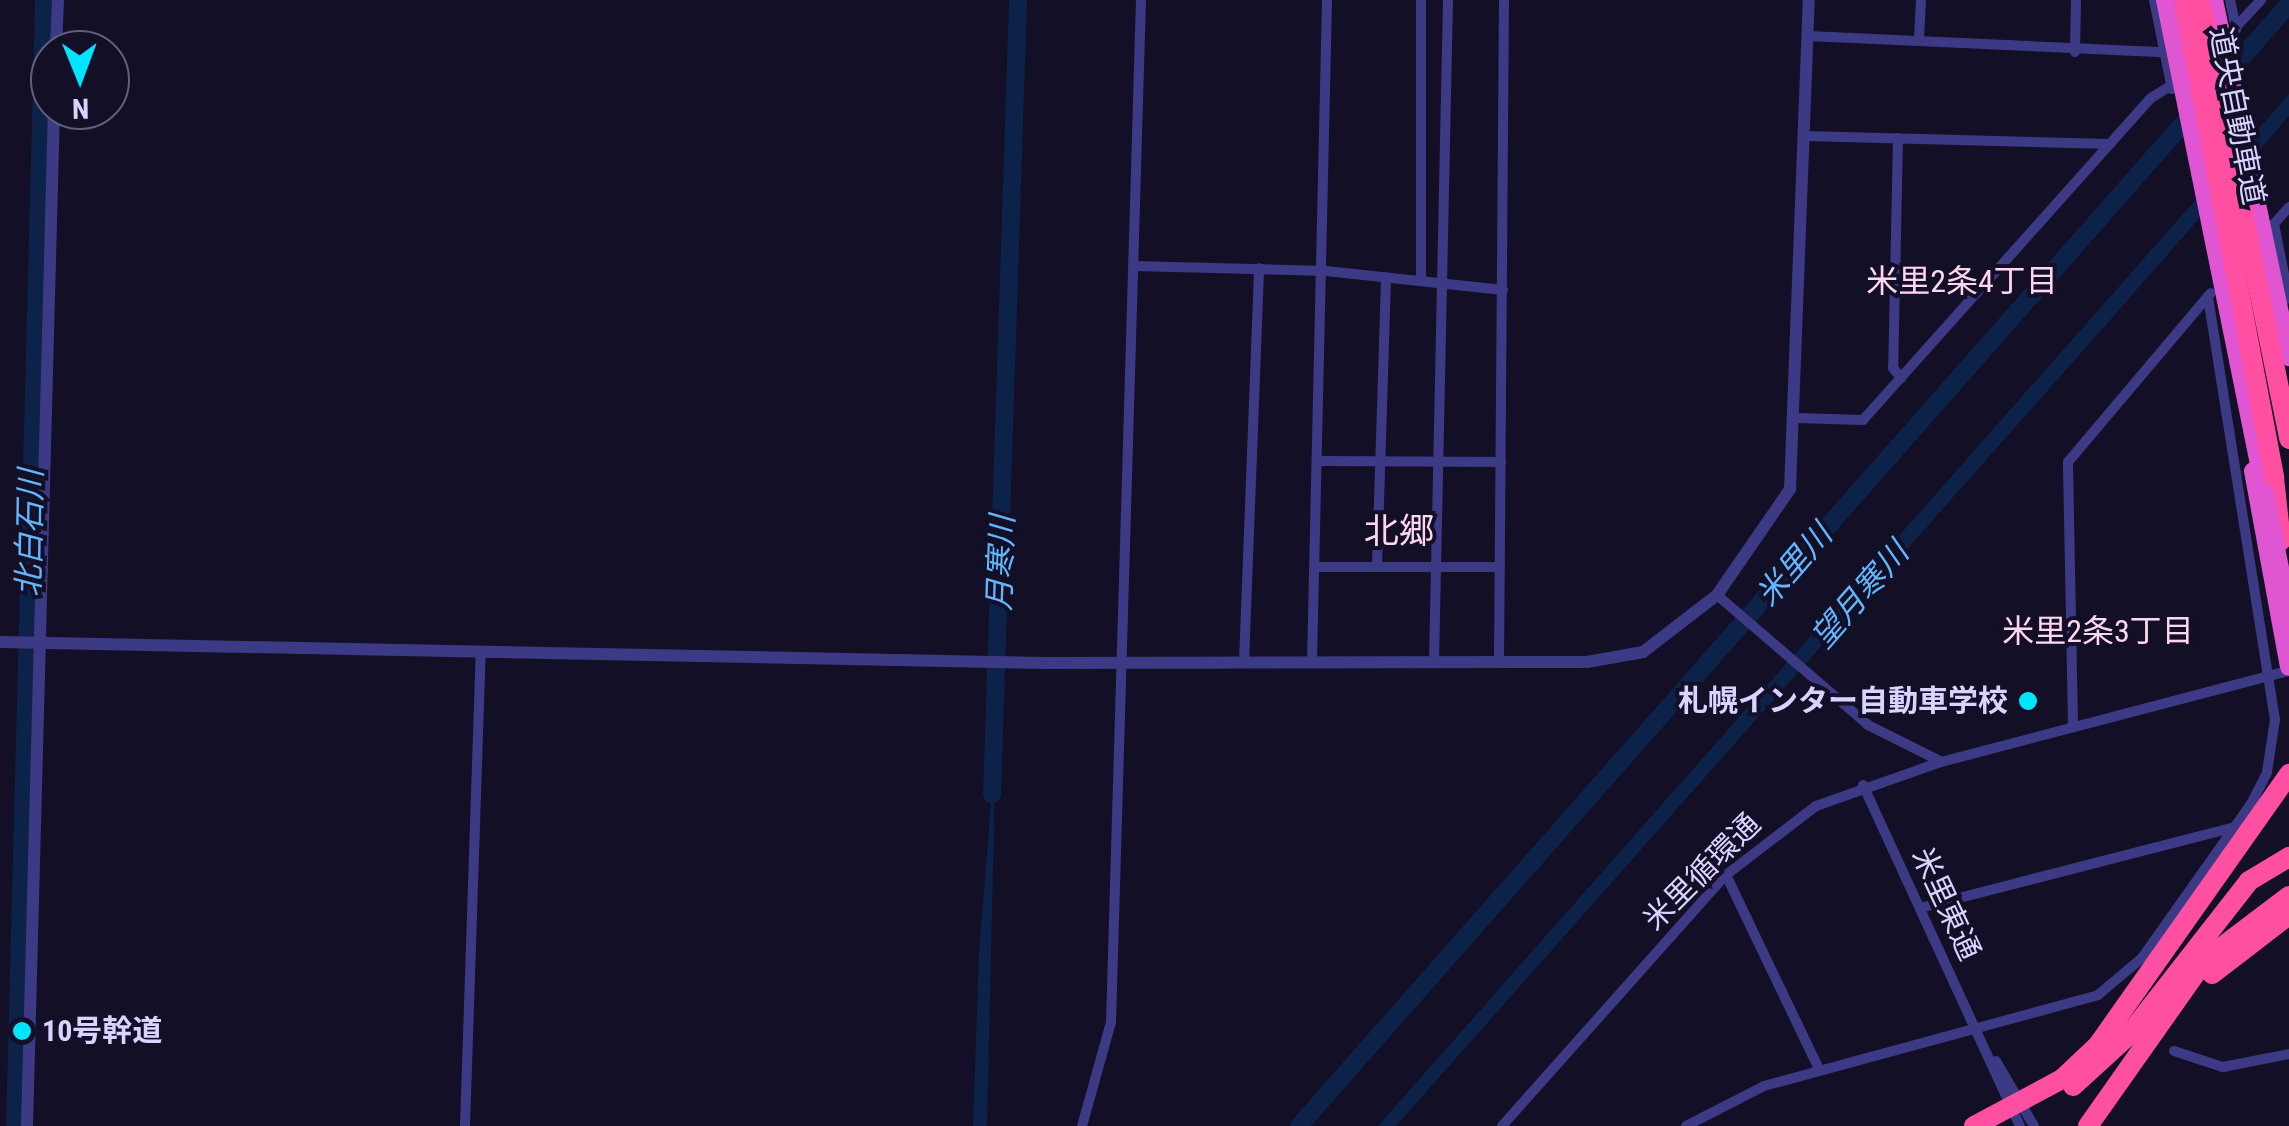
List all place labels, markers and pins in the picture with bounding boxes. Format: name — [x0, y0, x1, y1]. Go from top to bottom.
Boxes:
place label: 札幌インター自動車学校 — [1678, 683, 2008, 719]
marker: 札幌インター自動車学校 — [2017, 690, 2039, 712]
place label: 10号幹道 — [42, 1013, 162, 1049]
marker: 10号幹道 — [11, 1020, 33, 1042]

